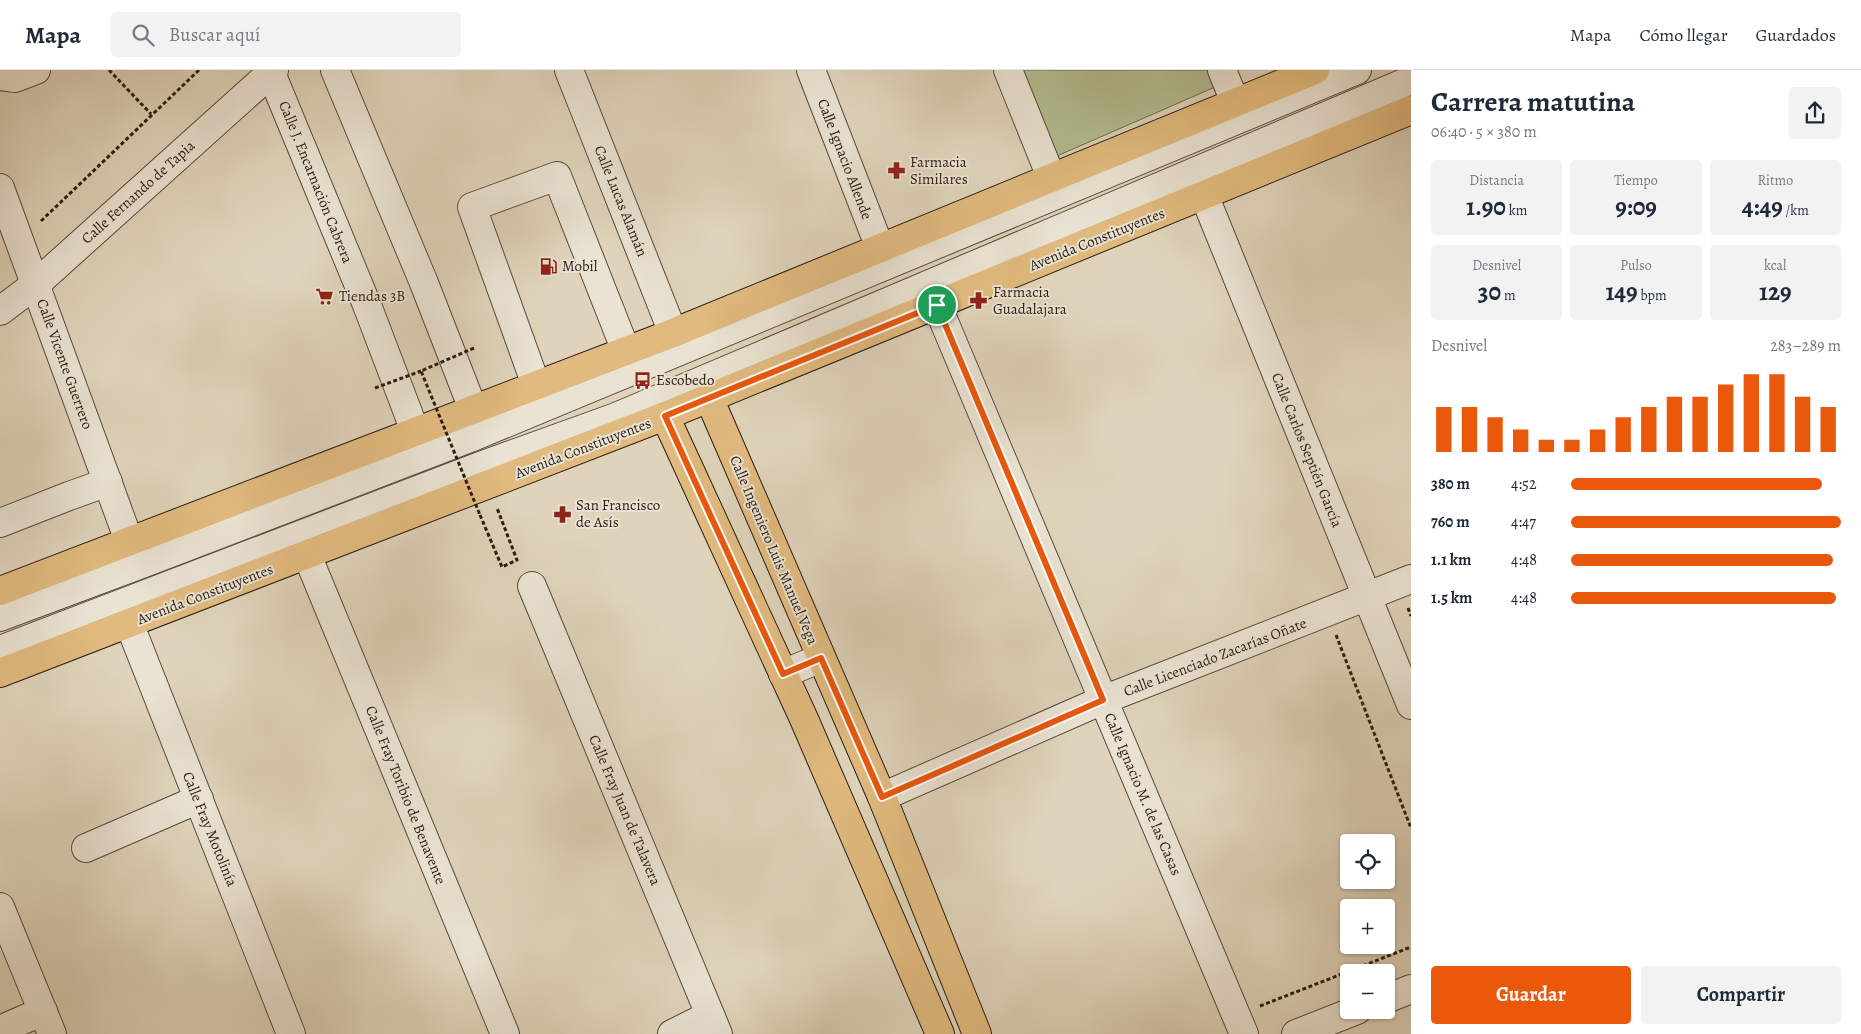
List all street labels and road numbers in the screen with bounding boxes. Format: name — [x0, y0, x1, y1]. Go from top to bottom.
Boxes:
street label: Calle Ignacio Allende — [813, 96, 877, 222]
street label: Calle J. Encarnación Cabrera — [274, 98, 358, 266]
street label: Calle Fernando de Tapia — [77, 136, 199, 248]
street label: Calle Lucas Alamán — [590, 142, 652, 260]
street label: Avenida Constituyentes — [1025, 203, 1168, 276]
street label: Calle Vicente Guerrero — [32, 296, 98, 432]
street label: Calle Carlos Septién García — [1267, 370, 1347, 530]
street label: Avenida Constituyentes — [511, 413, 654, 484]
street label: Calle Ingeniero Luis Manuel Vega — [725, 452, 823, 648]
street label: Avenida Constituyentes — [133, 559, 276, 630]
street label: Calle Licenciado Zacarías Oñate — [1121, 613, 1310, 701]
street label: Calle Fray Toribio de Benavente — [361, 703, 451, 888]
street label: Calle Ignacio M. de las Casas — [1100, 710, 1186, 878]
street label: Calle Fray Juan de Talavera — [584, 732, 666, 888]
street label: Calle Fray Motolinía — [178, 769, 242, 889]

